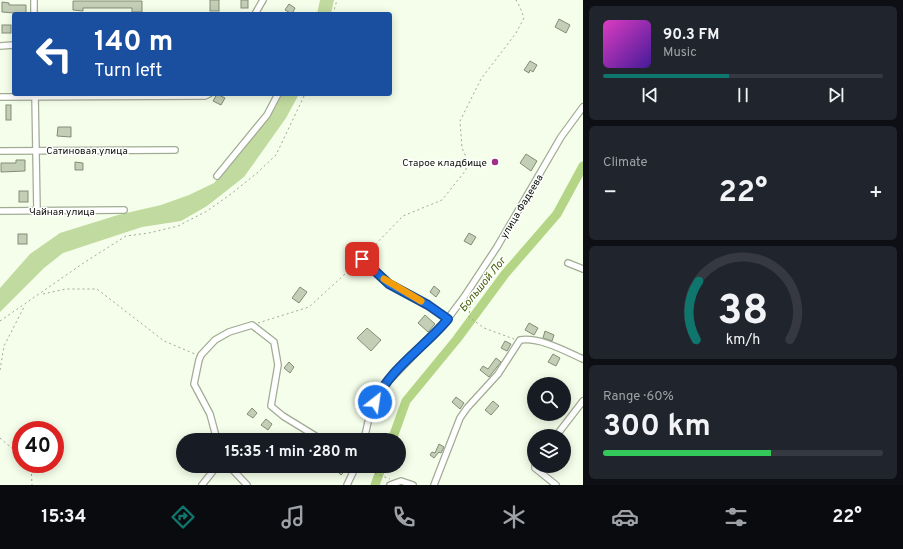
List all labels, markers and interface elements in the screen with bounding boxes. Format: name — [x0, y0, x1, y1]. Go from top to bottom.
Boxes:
text: 140 m — [94, 25, 173, 61]
text: 90.3 FM — [663, 26, 719, 45]
icon: left — [28, 28, 80, 80]
text: Music — [663, 45, 697, 61]
text: Turn left — [94, 60, 162, 83]
icon: previous — [639, 84, 661, 106]
icon: pause — [732, 84, 754, 106]
icon: next — [825, 84, 847, 106]
street label: Сатиновая улица — [46, 145, 128, 158]
text: Climate — [603, 155, 648, 171]
place label: Старое кладбище — [402, 157, 487, 170]
marker: Старое кладбище — [490, 157, 500, 167]
street label: улица Фадеева — [498, 172, 547, 241]
text: 22° — [718, 175, 768, 212]
text: − — [603, 180, 617, 207]
text: + — [869, 180, 883, 207]
street label: Чайная улица — [29, 206, 95, 219]
pin — [345, 242, 379, 276]
icon: arrive — [351, 248, 373, 270]
water label: Большой Лог — [456, 253, 510, 315]
text: 38 — [717, 286, 769, 339]
text: km/h — [726, 331, 760, 349]
map controls — [527, 377, 571, 473]
button: search — [527, 377, 571, 421]
position arrow — [354, 381, 396, 423]
text: Range · 60% — [603, 389, 674, 405]
text: 300 km — [603, 409, 711, 446]
speed limit sign: 40 — [12, 421, 64, 473]
button: layers — [527, 429, 571, 473]
text: 15:35 · 1 min · 280 m — [224, 443, 358, 462]
icon: directions — [169, 503, 197, 531]
icon: music — [279, 503, 307, 531]
icon: phone — [390, 503, 418, 531]
icon: climate — [500, 503, 528, 531]
icon: car — [611, 503, 639, 531]
icon: filters — [722, 503, 750, 531]
text: 15:34 — [41, 506, 86, 529]
text: 22° — [832, 506, 862, 529]

